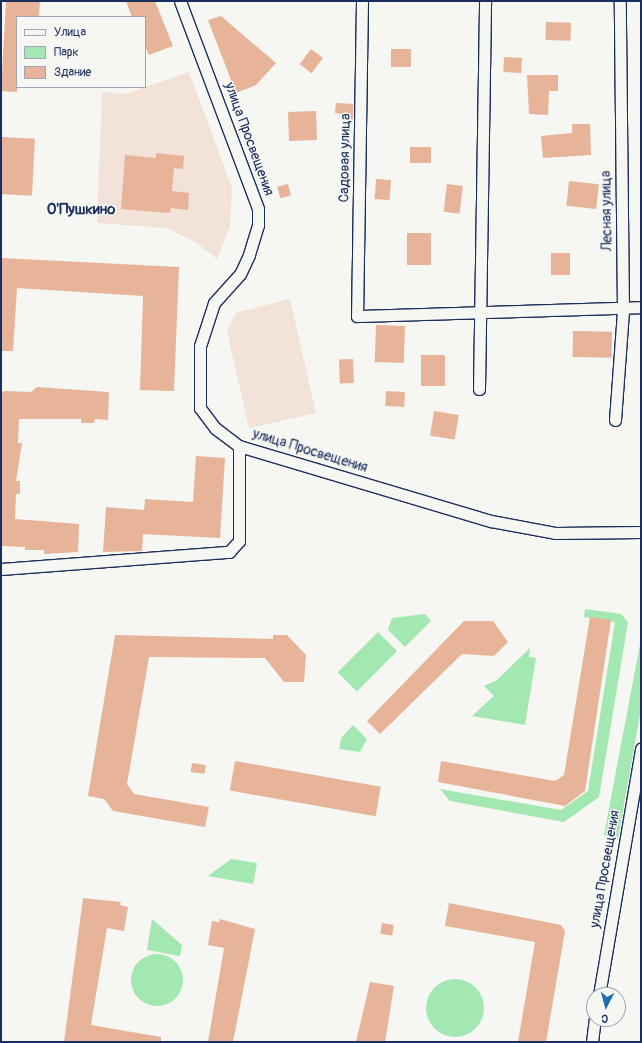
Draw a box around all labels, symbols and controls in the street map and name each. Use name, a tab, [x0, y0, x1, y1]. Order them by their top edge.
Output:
legend	[16, 16, 146, 88]
text: Улица	[54, 25, 86, 40]
text: Парк	[54, 45, 79, 60]
text: Здание	[54, 65, 91, 80]
street label: улица Просвещения	[221, 80, 277, 198]
street label: Садовая улица	[336, 113, 354, 203]
street label: Лесная улица	[598, 171, 616, 251]
district label: О'Пушкино	[47, 201, 115, 219]
street label: улица Просвещения	[250, 426, 370, 476]
street label: улица Просвещения	[586, 809, 624, 929]
north arrow	[586, 987, 626, 1027]
text: С	[601, 1012, 609, 1025]

